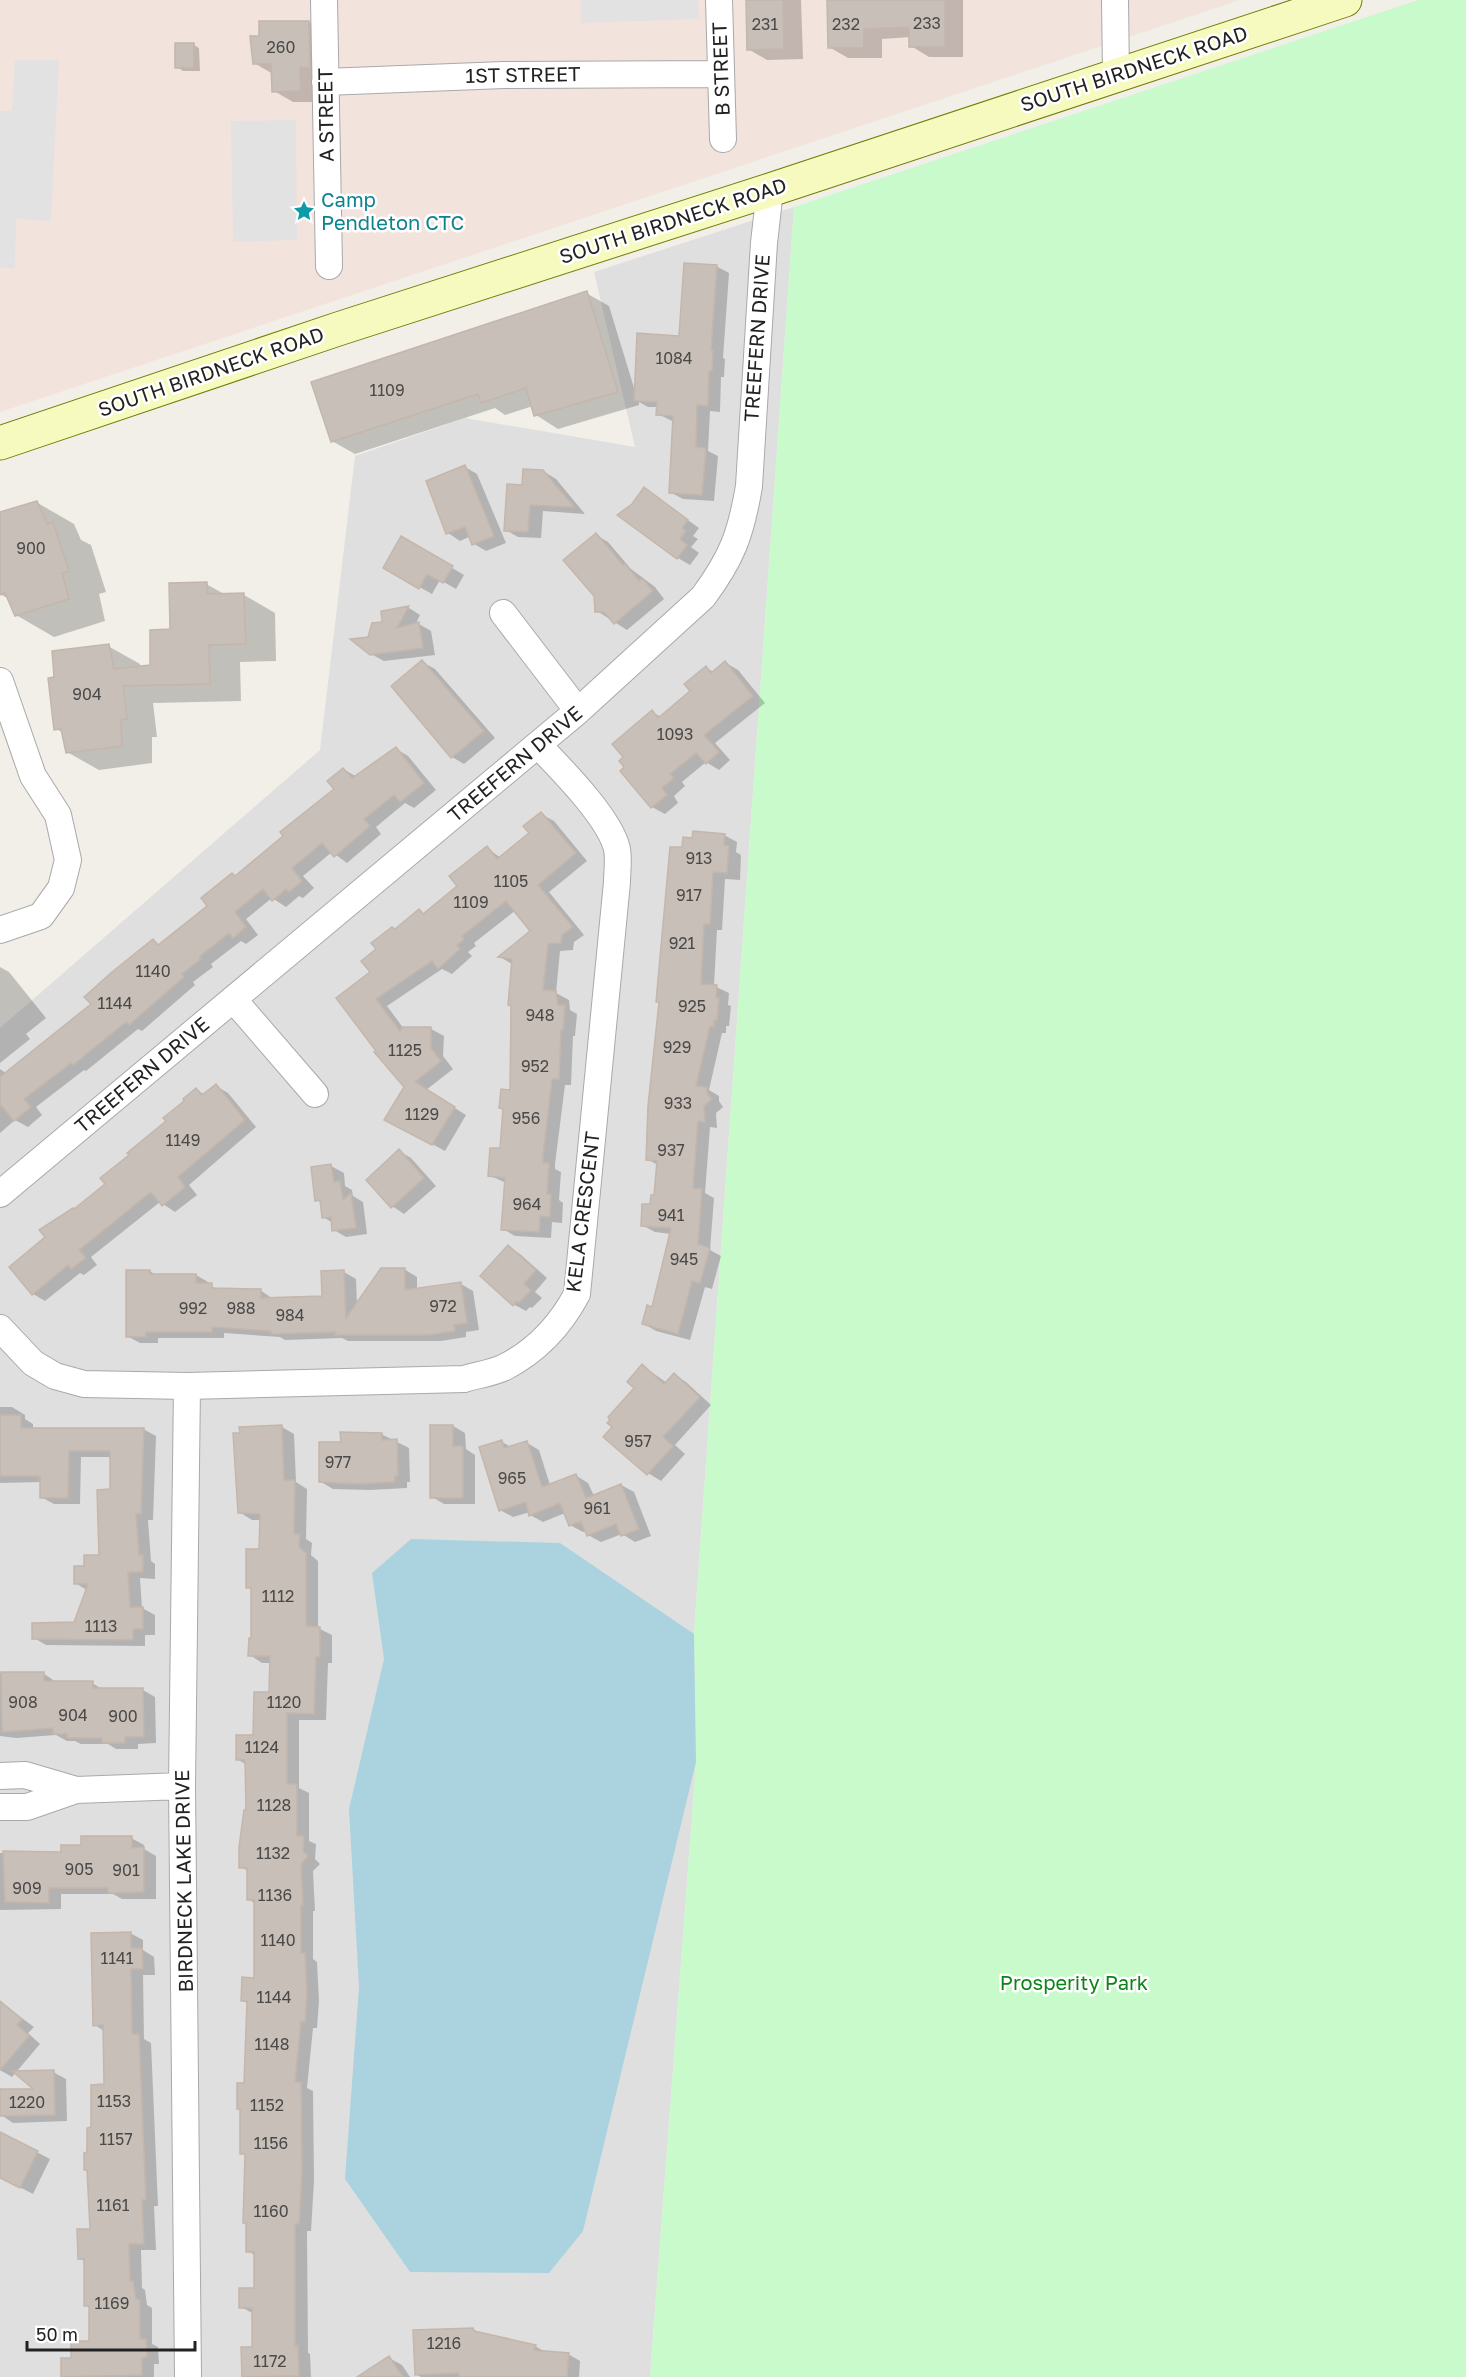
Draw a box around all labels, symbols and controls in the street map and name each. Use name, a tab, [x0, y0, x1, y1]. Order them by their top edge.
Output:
house number: 233	[913, 13, 941, 33]
house number: 231	[752, 14, 778, 34]
house number: 232	[832, 14, 860, 34]
street label: SOUTH BIRDNECK ROAD	[1017, 20, 1250, 116]
street label: B STREET	[706, 22, 734, 116]
house number: 260	[267, 37, 295, 57]
street label: 1ST STREET	[465, 61, 581, 87]
street label: A STREET	[312, 68, 338, 162]
street label: SOUTH BIRDNECK ROAD	[556, 172, 789, 268]
place label: Camp Pendleton CTC	[321, 187, 464, 234]
place icon: Camp Pendleton CTC	[292, 199, 316, 223]
street label: TREEFERN DRIVE	[738, 253, 774, 422]
street label: SOUTH BIRDNECK ROAD	[95, 321, 327, 421]
house number: 1084	[655, 348, 693, 368]
house number: 1109	[369, 380, 405, 400]
house number: 900	[16, 538, 46, 558]
house number: 904	[72, 684, 102, 704]
street label: TREEFERN DRIVE	[442, 700, 586, 826]
house number: 1093	[657, 724, 693, 744]
house number: 913	[686, 848, 712, 868]
house number: 1105	[494, 871, 528, 891]
house number: 917	[676, 885, 702, 905]
house number: 1109	[453, 892, 489, 912]
house number: 921	[669, 933, 696, 953]
house number: 1140	[135, 961, 171, 981]
house number: 1144	[97, 993, 133, 1013]
house number: 925	[678, 996, 706, 1016]
house number: 948	[525, 1005, 555, 1025]
street label: TREEFERN DRIVE	[69, 1011, 213, 1137]
house number: 929	[663, 1037, 691, 1057]
house number: 1125	[388, 1040, 422, 1060]
house number: 952	[521, 1056, 549, 1076]
house number: 933	[664, 1093, 692, 1113]
house number: 1129	[405, 1104, 439, 1124]
house number: 956	[512, 1108, 540, 1128]
house number: 1149	[166, 1130, 200, 1150]
street label: KELA CRESCENT	[560, 1130, 604, 1294]
house number: 937	[657, 1140, 685, 1160]
house number: 964	[512, 1194, 542, 1214]
house number: 941	[657, 1205, 685, 1225]
house number: 945	[670, 1249, 698, 1269]
house number: 972	[429, 1296, 457, 1316]
house number: 992	[179, 1298, 207, 1318]
house number: 988	[226, 1298, 256, 1318]
house number: 984	[275, 1305, 305, 1325]
house number: 957	[624, 1431, 652, 1451]
house number: 977	[325, 1452, 351, 1472]
house number: 965	[498, 1468, 526, 1488]
house number: 961	[583, 1498, 611, 1518]
house number: 1112	[262, 1586, 294, 1606]
house number: 1113	[85, 1616, 117, 1636]
house number: 908	[8, 1692, 38, 1712]
house number: 1120	[267, 1692, 301, 1712]
house number: 904	[58, 1705, 88, 1725]
house number: 900	[108, 1706, 138, 1726]
house number: 1124	[245, 1737, 279, 1757]
street label: BIRDNECK LAKE DRIVE	[169, 1769, 197, 1993]
house number: 1128	[257, 1795, 291, 1815]
house number: 1132	[256, 1843, 290, 1863]
house number: 905	[65, 1859, 93, 1879]
house number: 901	[112, 1860, 140, 1880]
house number: 909	[12, 1878, 42, 1898]
house number: 1136	[258, 1885, 292, 1905]
house number: 1140	[260, 1930, 296, 1950]
house number: 1141	[100, 1948, 134, 1968]
park label: Prosperity Park	[1000, 1970, 1148, 1994]
house number: 1144	[256, 1987, 292, 2007]
house number: 1148	[254, 2034, 290, 2054]
house number: 1153	[97, 2091, 131, 2111]
house number: 1220	[9, 2092, 45, 2112]
house number: 1152	[250, 2095, 284, 2115]
house number: 1157	[99, 2129, 133, 2149]
house number: 1156	[254, 2133, 288, 2153]
house number: 1161	[97, 2195, 130, 2215]
house number: 1160	[253, 2201, 289, 2221]
house number: 1169	[95, 2293, 129, 2313]
scale bar	[27, 2314, 195, 2352]
text: 50 m	[36, 2323, 78, 2345]
house number: 1216	[427, 2333, 461, 2353]
house number: 1172	[253, 2351, 287, 2371]

